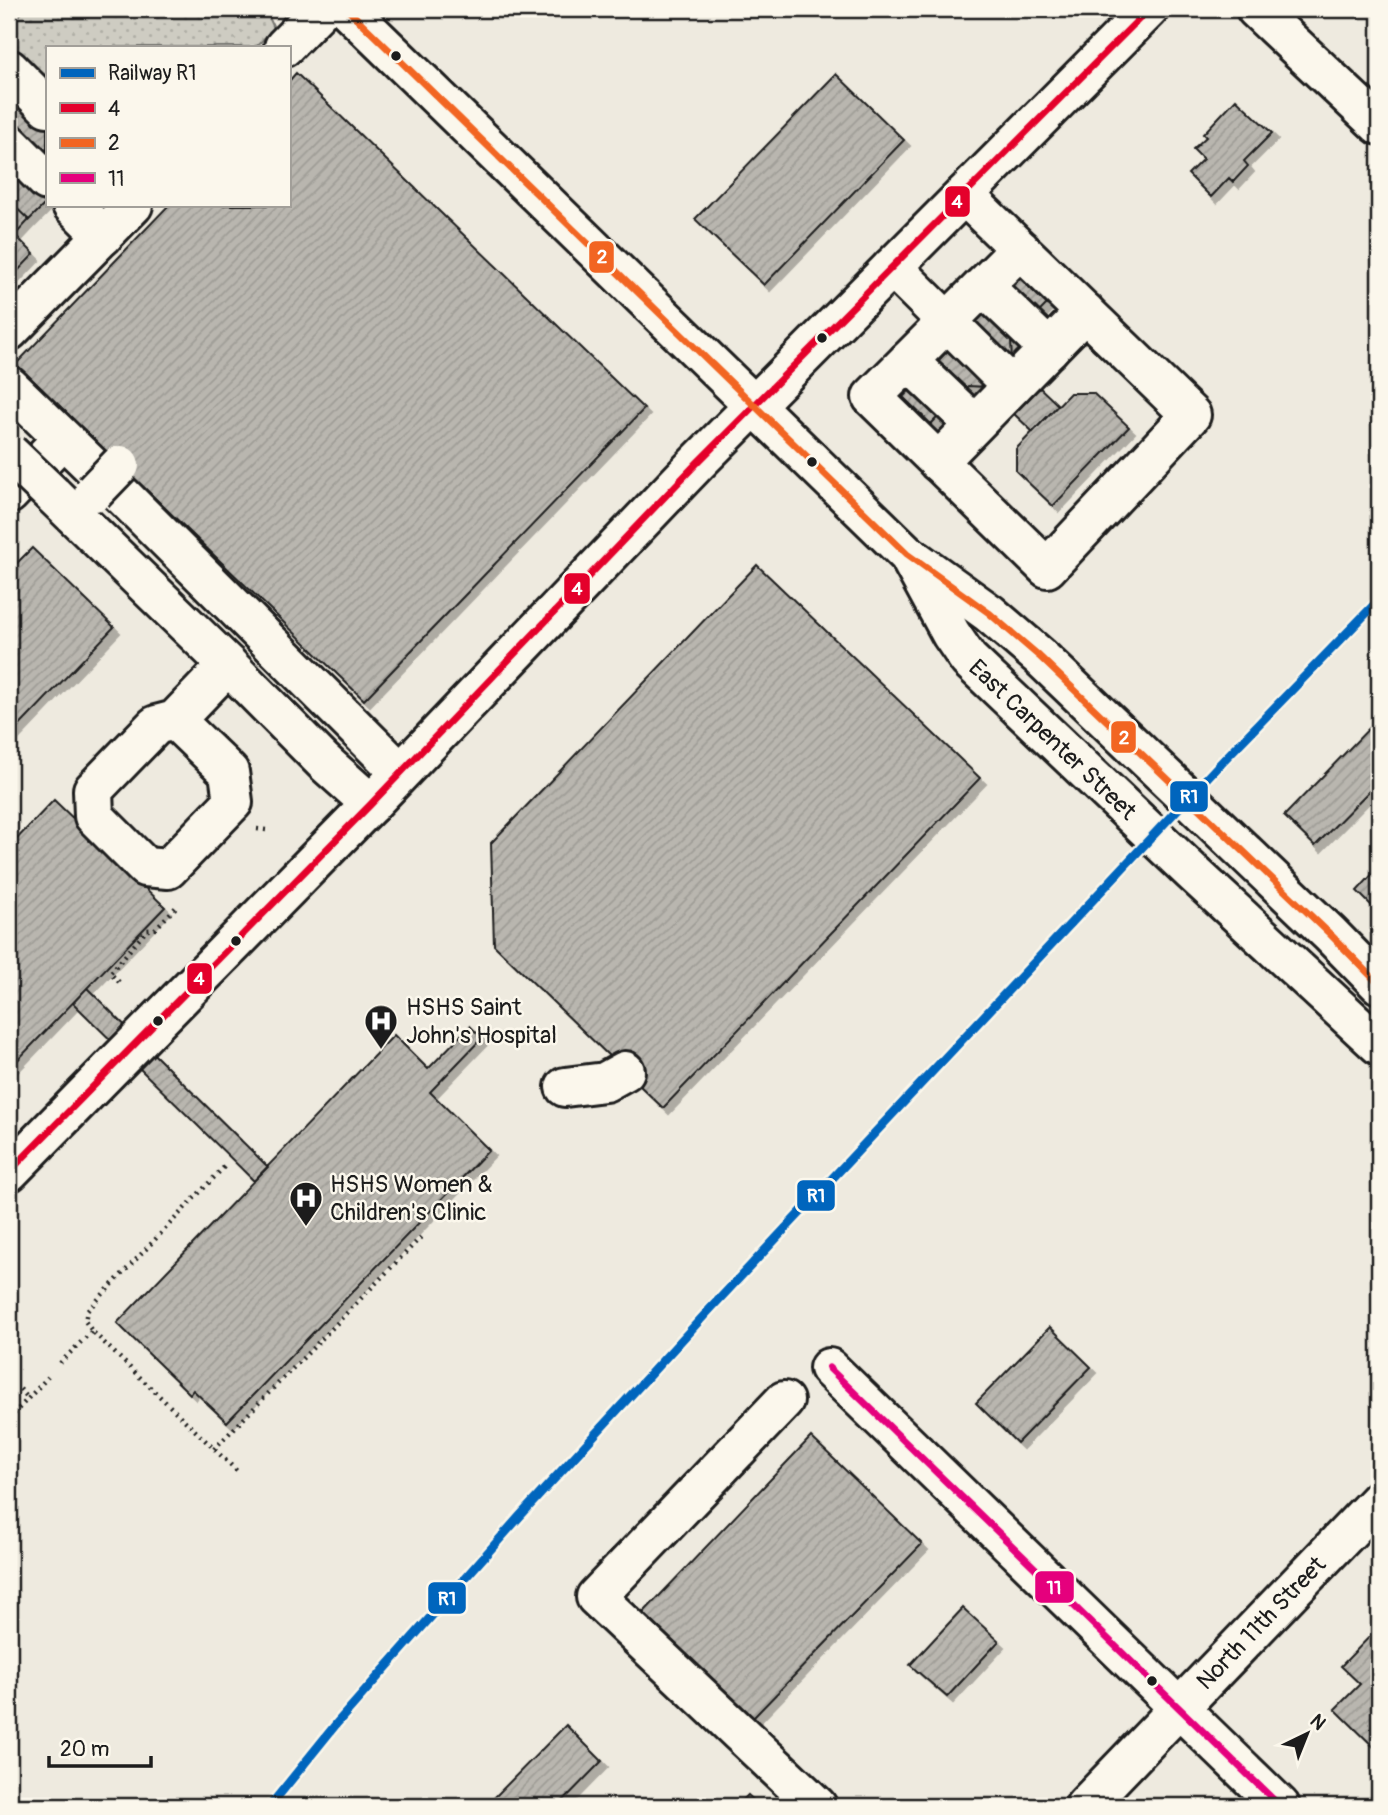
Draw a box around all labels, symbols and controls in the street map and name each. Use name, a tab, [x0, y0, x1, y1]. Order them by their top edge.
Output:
legend	[46, 46, 290, 206]
unlabelled marker	[389, 49, 403, 63]
text: Railway R1	[108, 60, 197, 87]
text: 4	[108, 96, 120, 123]
text: 2	[108, 130, 120, 157]
text: 11	[108, 166, 124, 193]
line badge: 4	[944, 185, 971, 218]
text: 4	[951, 190, 963, 214]
line badge: 2	[588, 240, 615, 274]
text: 2	[597, 245, 608, 269]
unlabelled marker	[815, 331, 829, 345]
unlabelled marker	[805, 455, 819, 469]
line badge: 4	[563, 572, 591, 605]
text: 4	[571, 577, 583, 601]
street label: East Carpenter Street	[963, 653, 1143, 826]
line badge: 2	[1110, 720, 1137, 754]
text: 2	[1119, 726, 1130, 750]
line badge: R1	[1169, 780, 1209, 813]
text: R1	[1180, 785, 1198, 809]
unlabelled marker	[229, 934, 243, 948]
line badge: 4	[186, 962, 213, 995]
text: 4	[193, 967, 205, 991]
place label: HSHS Saint John's Hospital	[406, 993, 557, 1050]
hospital icon: HSHS Saint John's Hospital	[362, 1002, 400, 1051]
unlabelled marker	[151, 1014, 165, 1028]
place label: HSHS Women & Children's Clinic	[330, 1170, 493, 1227]
hospital icon: HSHS Women & Children's Clinic	[287, 1179, 325, 1228]
line badge: R1	[796, 1179, 836, 1212]
text: R1	[807, 1184, 825, 1208]
street label: North 11th Street	[1190, 1550, 1332, 1696]
line badge: 11	[1034, 1570, 1075, 1604]
text: 11	[1047, 1576, 1061, 1600]
line badge: R1	[427, 1581, 467, 1615]
text: R1	[438, 1587, 456, 1611]
unlabelled marker	[1145, 1674, 1159, 1688]
north arrow	[1272, 1700, 1342, 1770]
text: N	[1305, 1709, 1331, 1736]
scale bar	[49, 1724, 150, 1768]
text: 20 m	[60, 1736, 109, 1763]

